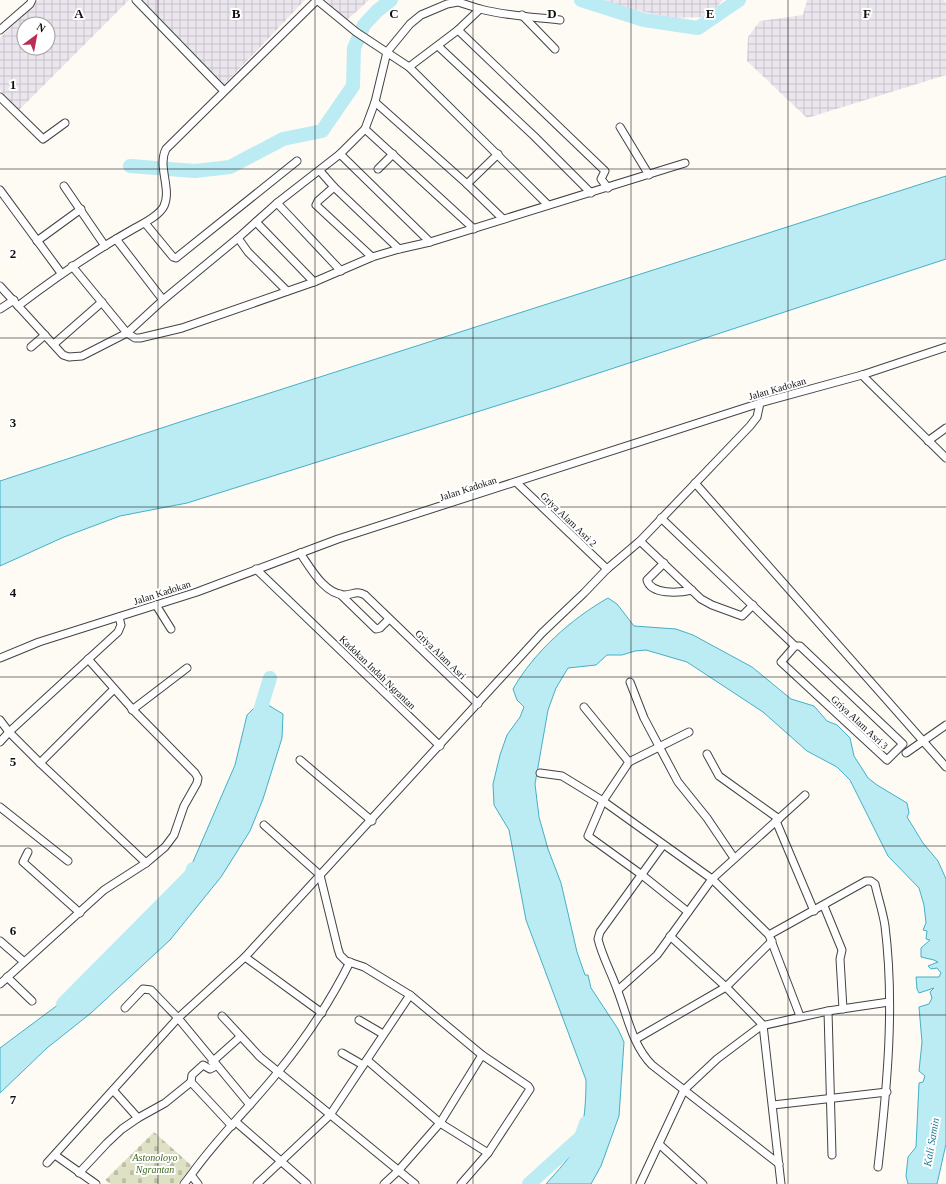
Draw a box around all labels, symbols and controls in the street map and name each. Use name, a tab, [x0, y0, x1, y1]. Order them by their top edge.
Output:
text: A	[74, 6, 84, 21]
text: B	[232, 6, 241, 21]
text: C	[389, 6, 399, 21]
text: D	[547, 6, 557, 21]
text: E	[706, 6, 714, 21]
text: F	[863, 6, 871, 21]
north arrow	[16, 16, 56, 56]
text: N	[35, 20, 48, 35]
text: 1	[10, 77, 16, 92]
text: 2	[10, 246, 16, 261]
street label: Jalan Kadokan	[747, 375, 807, 402]
text: 3	[10, 415, 17, 430]
street label: Jalan Kadokan	[438, 474, 498, 503]
street label: Griya Alam Asri 2	[538, 490, 599, 549]
street label: Jalan Kadokan	[132, 578, 192, 607]
text: 4	[10, 585, 17, 600]
street label: Griya Alam Asri	[413, 627, 468, 681]
street label: Kadokan Indah Ngrantan	[337, 633, 418, 711]
street label: Griya Alam Asri 3	[829, 693, 890, 751]
text: 5	[10, 754, 17, 769]
text: 6	[10, 923, 17, 938]
text: 7	[10, 1092, 17, 1107]
water label: Kali Samin	[921, 1116, 941, 1168]
park label: Astonoloyo Ngrantan	[132, 1152, 178, 1175]

